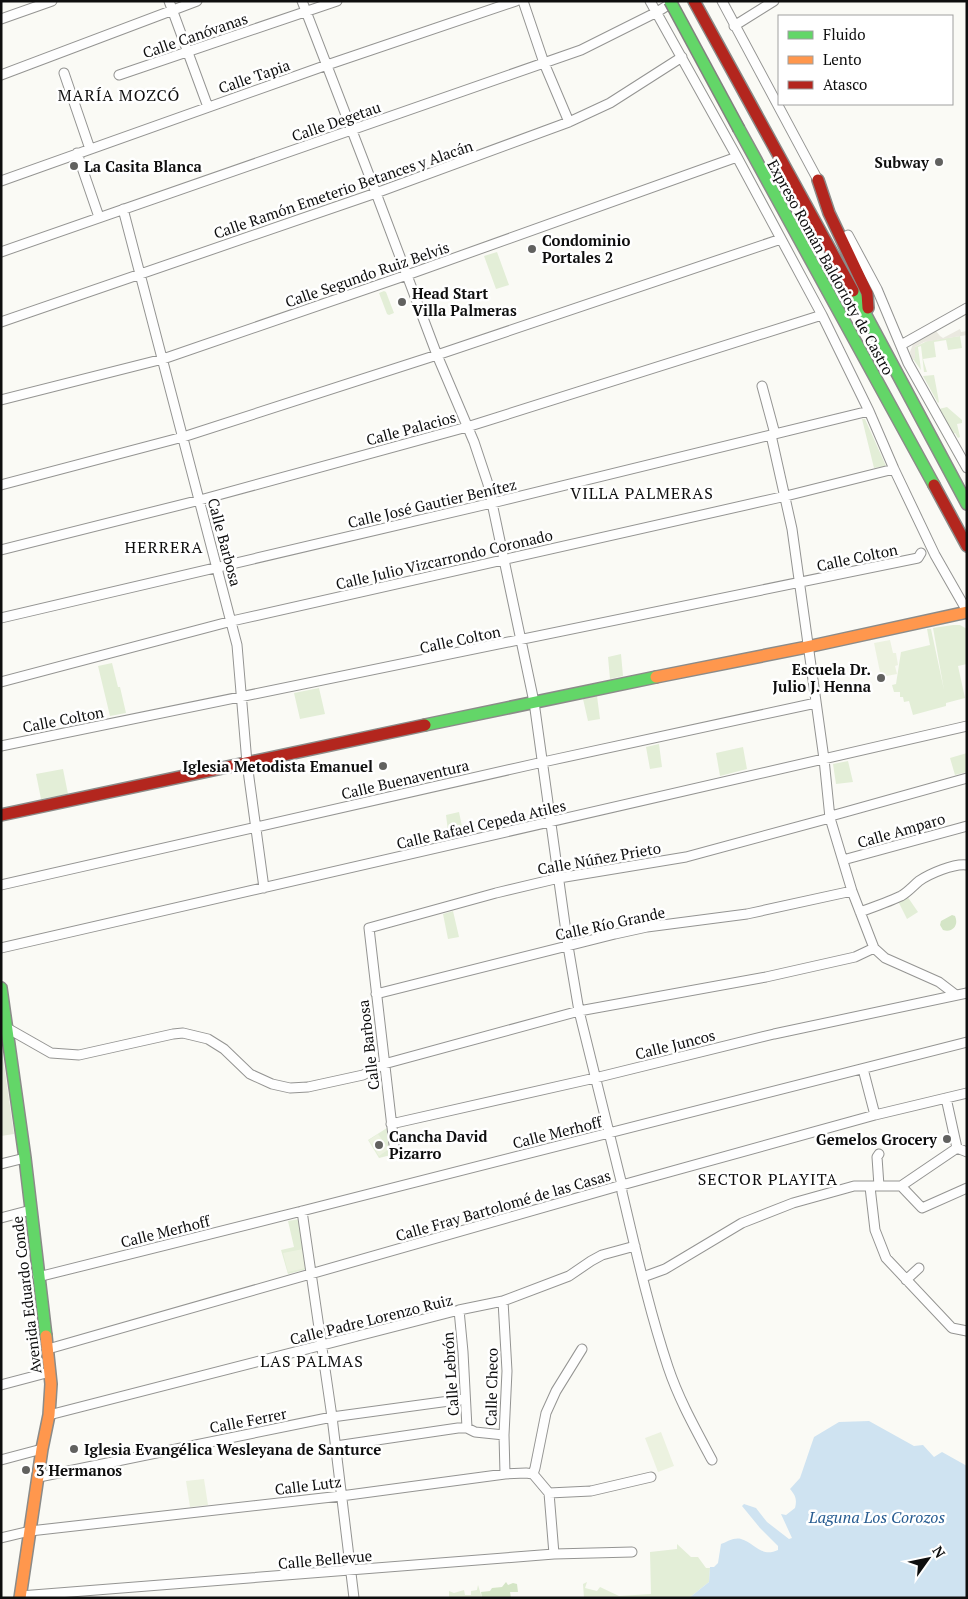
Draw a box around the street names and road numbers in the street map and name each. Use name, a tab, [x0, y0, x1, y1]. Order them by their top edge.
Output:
street label: Calle Canóvanas	[140, 8, 250, 62]
street label: Calle Tapia	[216, 54, 293, 98]
street label: Calle Degetau	[289, 96, 383, 146]
street label: Calle Ramón Emeterio Betances y Alacán	[211, 135, 475, 243]
street label: Expreso Román Baldorioty de Castro	[763, 156, 899, 378]
street label: Calle Segundo Ruiz Belvis	[282, 237, 452, 311]
street label: Calle Palacios	[364, 406, 458, 450]
street label: Calle José Gautier Benítez	[346, 474, 518, 532]
street label: Calle Barbosa	[204, 496, 246, 589]
street label: Calle Julio Vizcarrondo Coronado	[334, 524, 554, 594]
street label: Calle Colton	[815, 539, 899, 575]
street label: Calle Colton	[418, 621, 502, 657]
street label: Calle Colton	[21, 701, 105, 737]
street label: Calle Buenaventura	[339, 754, 471, 803]
street label: Calle Rafael Cepeda Atiles	[394, 795, 568, 853]
street label: Calle Amparo	[855, 808, 947, 852]
street label: Calle Núñez Prieto	[536, 837, 662, 879]
street label: Calle Río Grande	[553, 902, 667, 944]
street label: Calle Barbosa	[353, 998, 383, 1091]
street label: Calle Juncos	[633, 1024, 717, 1064]
street label: Calle Merhoff	[510, 1111, 604, 1153]
street label: Calle Fray Bartolomé de las Casas	[393, 1165, 613, 1245]
street label: Calle Merhoff	[118, 1210, 212, 1252]
street label: Avenida Eduardo Conde	[6, 1215, 46, 1375]
street label: Calle Padre Lorenzo Ruiz	[288, 1289, 454, 1349]
street label: Calle Lebrón	[437, 1331, 463, 1417]
street label: Calle Checo	[480, 1348, 502, 1426]
street label: Calle Ferrer	[208, 1403, 288, 1437]
street label: Calle Lutz	[273, 1471, 343, 1499]
street label: Calle Bellevue	[277, 1545, 373, 1573]

